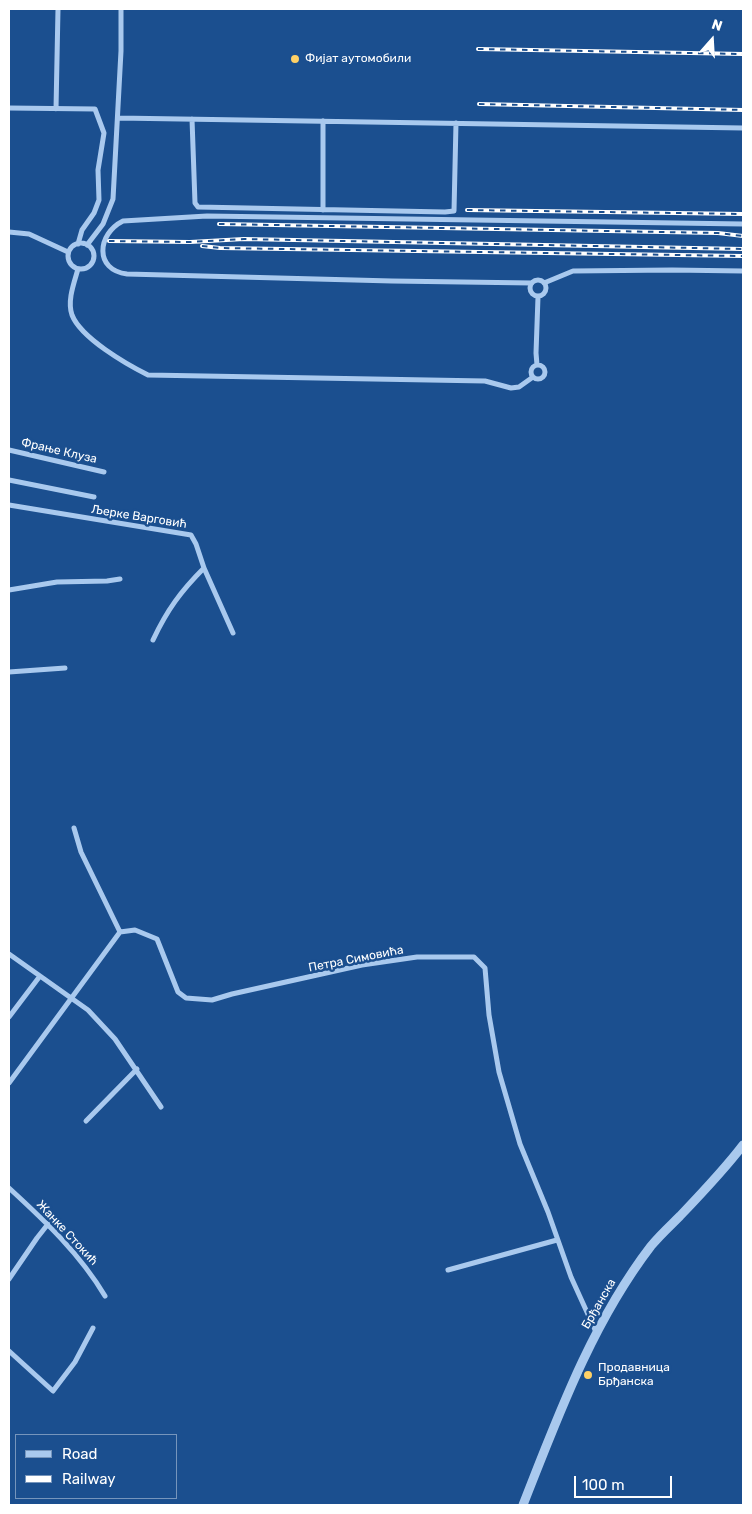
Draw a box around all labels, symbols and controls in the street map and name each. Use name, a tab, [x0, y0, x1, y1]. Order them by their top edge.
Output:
north arrow	[687, 15, 737, 65]
text: N	[710, 16, 725, 35]
place label: Фијат аутомобили	[305, 52, 411, 66]
marker: Фијат аутомобили	[289, 53, 301, 65]
street label: Фрање Клуза	[20, 435, 98, 467]
street label: Љерке Варговић	[90, 502, 188, 532]
street label: Петра Симовића	[307, 943, 405, 975]
street label: Жанке Стокић	[33, 1197, 101, 1269]
street label: Брђанска	[579, 1276, 619, 1332]
place label: Продавница Брђанска	[598, 1361, 670, 1389]
marker: Продавница Брђанска	[582, 1369, 594, 1381]
legend	[15, 1434, 178, 1499]
text: Road	[62, 1445, 98, 1463]
scale bar	[577, 1466, 674, 1498]
text: Railway	[62, 1470, 116, 1488]
text: 100 m	[582, 1476, 624, 1494]

